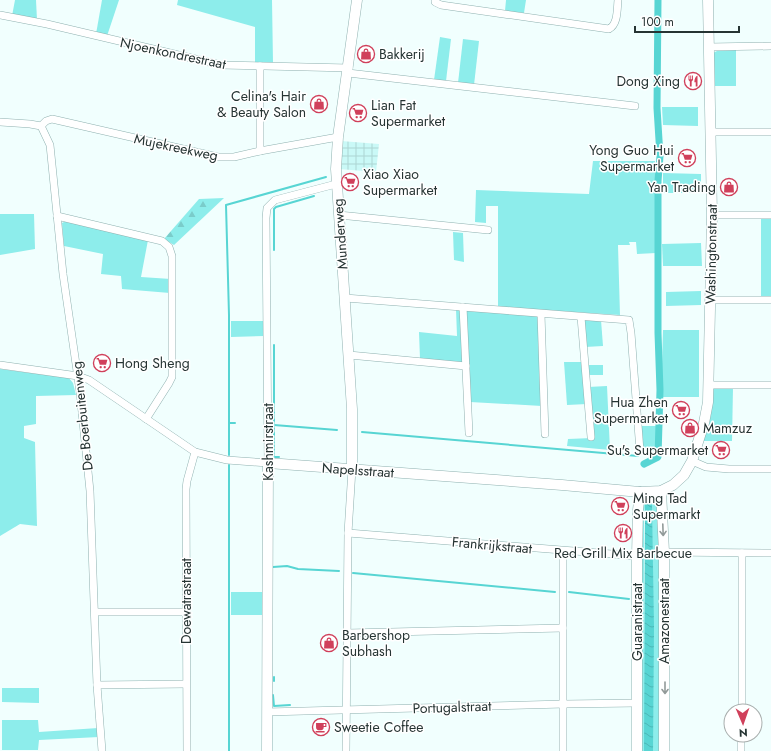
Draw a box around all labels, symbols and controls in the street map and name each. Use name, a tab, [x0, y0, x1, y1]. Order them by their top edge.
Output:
scale bar	[635, 8, 739, 34]
text: 100 m	[641, 13, 674, 31]
street label: Njoenkondrestraat	[118, 32, 228, 74]
shop icon: Bakkerij	[356, 44, 376, 64]
place label: Bakkerij	[379, 44, 425, 64]
place label: Dong Xing	[617, 71, 680, 91]
restaurant icon: Dong Xing	[683, 71, 703, 91]
place label: Celina's Hair & Beauty Salon	[217, 86, 306, 122]
shop icon: Celina's Hair & Beauty Salon	[309, 94, 329, 114]
place label: Lian Fat Supermarket	[371, 95, 446, 131]
supermarket icon: Lian Fat Supermarket	[348, 103, 368, 123]
street label: Mujekreekweg	[132, 128, 220, 166]
place label: Yong Guo Hui Supermarket	[589, 140, 675, 176]
supermarket icon: Yong Guo Hui Supermarket	[677, 148, 697, 168]
place label: Xiao Xiao Supermarket	[363, 164, 438, 200]
supermarket icon: Xiao Xiao Supermarket	[340, 172, 360, 192]
place label: Yan Trading	[647, 177, 716, 197]
shop icon: Yan Trading	[719, 177, 739, 197]
street label: Munderweg	[328, 198, 352, 270]
street label: Washingtonstraat	[700, 203, 722, 304]
supermarket icon: Hong Sheng	[92, 353, 112, 373]
place label: Hong Sheng	[115, 353, 190, 373]
street label: De Boerbuitenweg	[66, 360, 98, 472]
place label: Hua Zhen Supermarket	[594, 392, 669, 428]
supermarket icon: Hua Zhen Supermarket	[671, 400, 691, 420]
street label: Kashmirstraat	[258, 403, 278, 481]
shop icon: Mamzuz	[680, 418, 700, 438]
place label: Mamzuz	[703, 418, 753, 438]
place label: Su's Supermarket	[607, 440, 709, 460]
supermarket icon: Su's Supermarket	[711, 440, 731, 460]
street label: Napelsstraat	[321, 458, 395, 483]
place label: Ming Tad Supermarkt	[633, 488, 701, 524]
supermarket icon: Ming Tad Supermarkt	[610, 496, 630, 516]
restaurant icon: Red Grill Mix Barbecue	[613, 523, 633, 543]
one-way arrow	[659, 523, 667, 536]
street label: Frankrijkstraat	[451, 532, 534, 559]
place label: Red Grill Mix Barbecue	[554, 543, 692, 563]
street label: Doewatrastraat	[176, 557, 196, 644]
street label: Amazonestraat	[654, 577, 674, 664]
street label: Guaranistraat	[627, 582, 647, 661]
place label: Barbershop Subhash	[342, 625, 410, 661]
shop icon: Barbershop Subhash	[319, 633, 339, 653]
one-way arrow	[661, 681, 669, 694]
street label: Portugalstraat	[412, 696, 492, 718]
north arrow	[723, 703, 763, 743]
cafe icon: Sweetie Coffee	[311, 717, 331, 737]
place label: Sweetie Coffee	[334, 717, 423, 737]
text: N	[739, 725, 748, 741]

